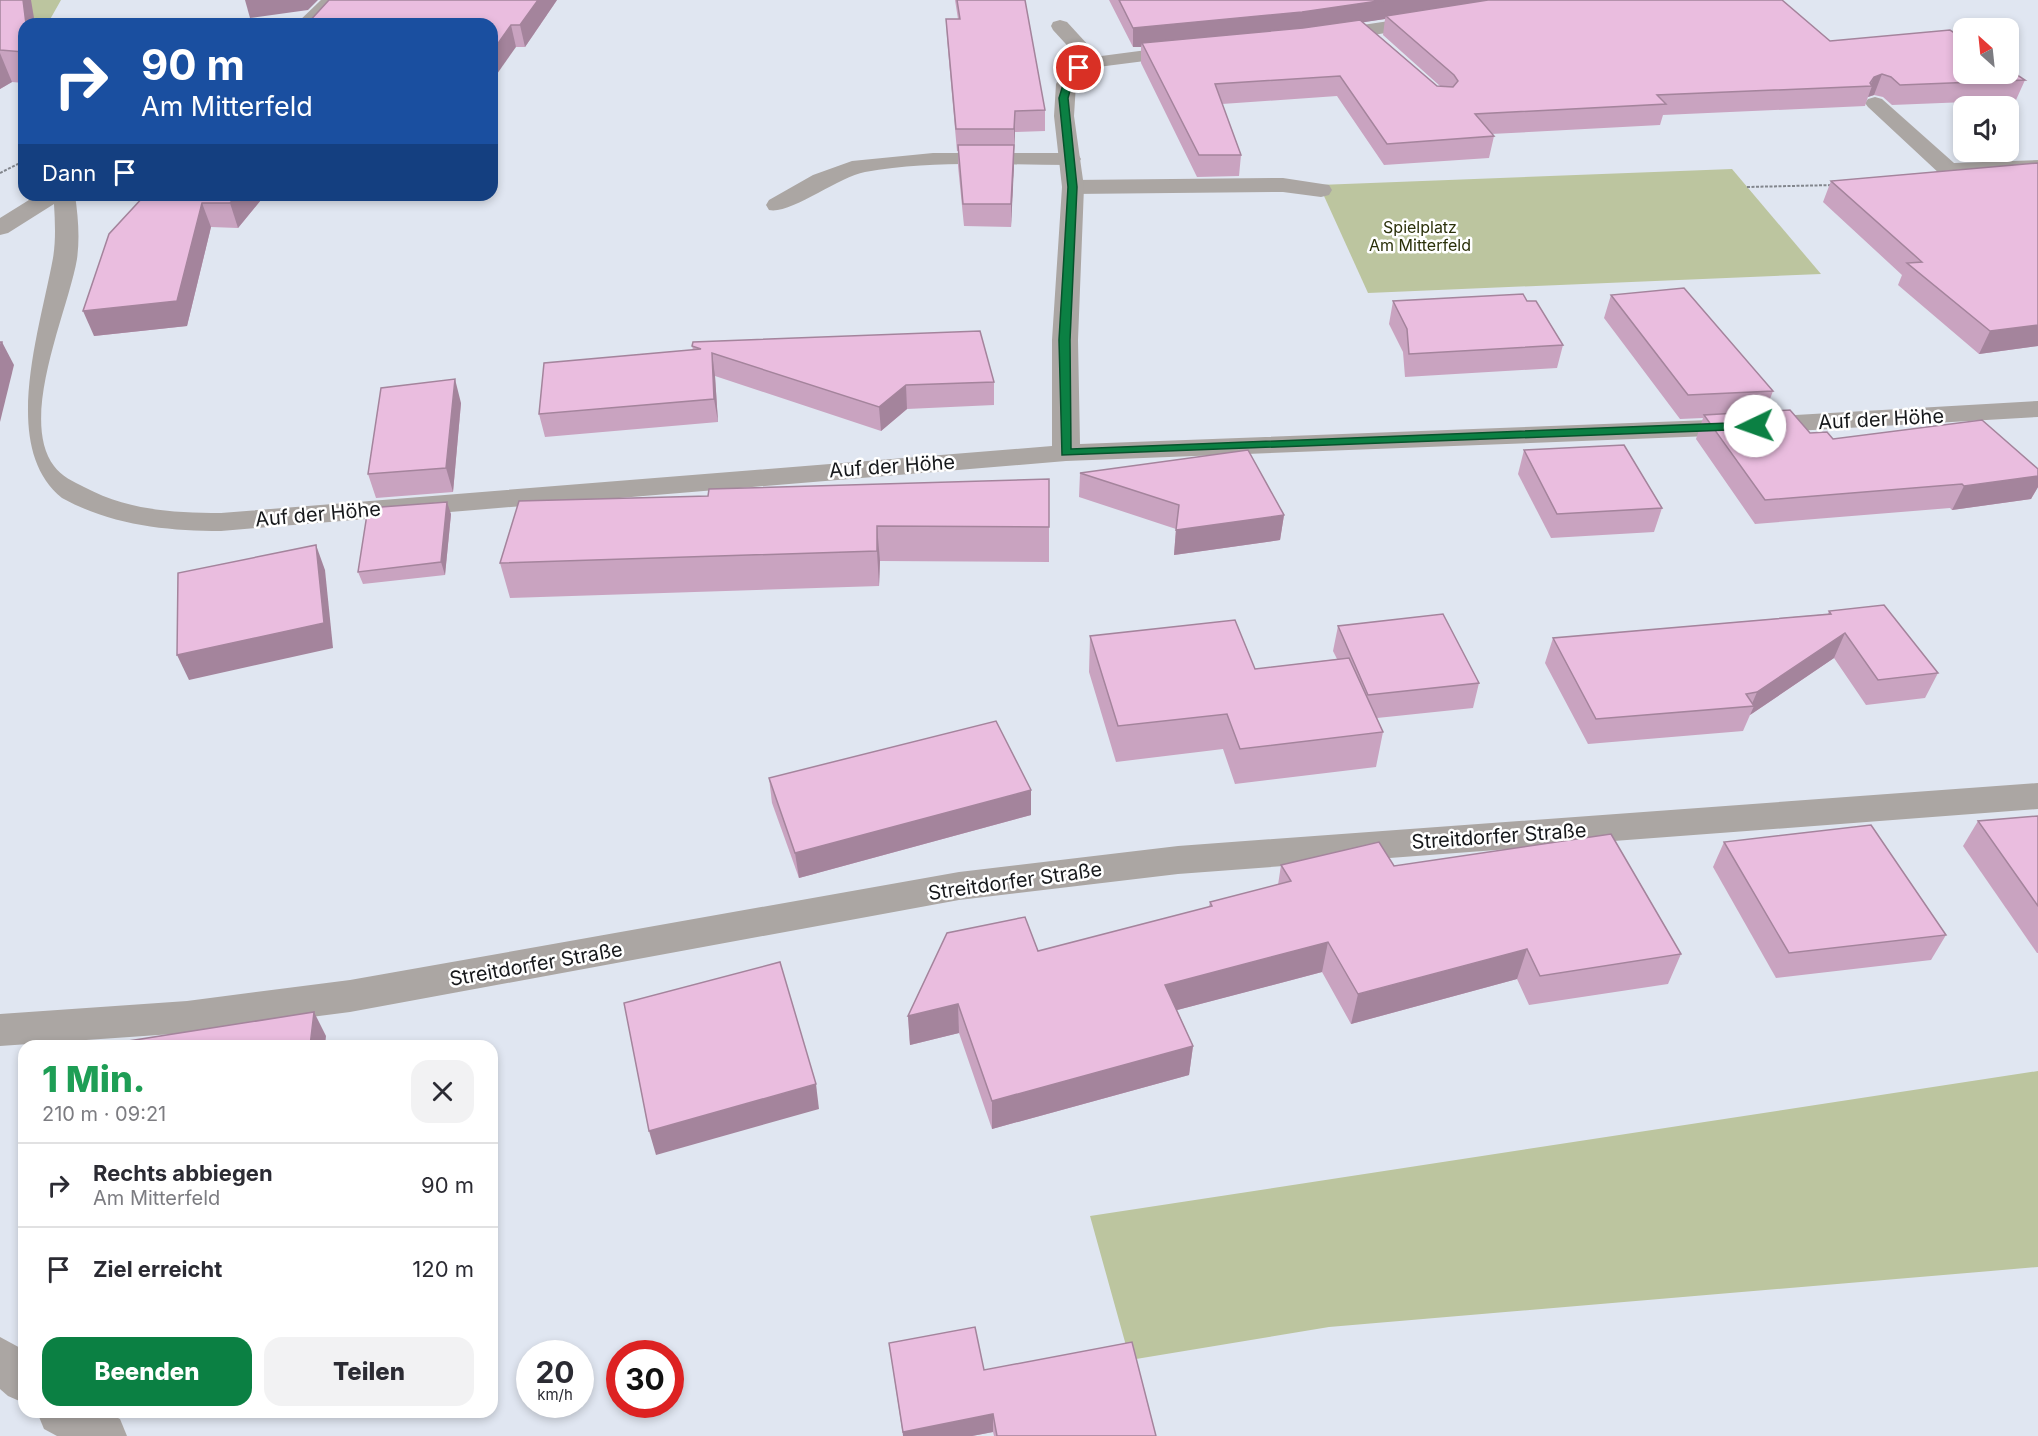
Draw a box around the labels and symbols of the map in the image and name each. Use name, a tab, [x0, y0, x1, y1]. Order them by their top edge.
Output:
north arrow	[1953, 18, 2019, 84]
pin	[1053, 42, 1104, 93]
park label: Spielplatz Am Mitterfeld	[1369, 217, 1471, 255]
position arrow	[1723, 394, 1787, 458]
street label: Auf der Höhe	[1817, 404, 1945, 434]
street label: Auf der Höhe	[828, 450, 956, 482]
street label: Auf der Höhe	[254, 497, 382, 531]
street label: Streitdorfer Straße	[1411, 818, 1587, 854]
street label: Streitdorfer Straße	[927, 857, 1103, 905]
street label: Streitdorfer Straße	[448, 937, 624, 991]
speed limit sign: 30	[606, 1340, 684, 1418]

